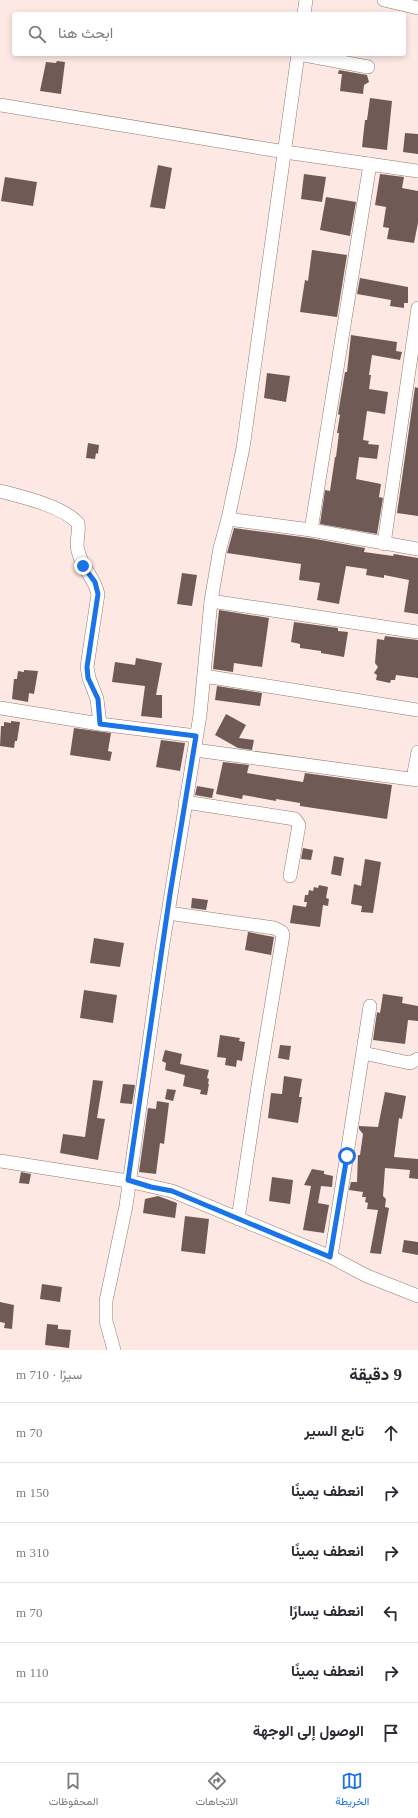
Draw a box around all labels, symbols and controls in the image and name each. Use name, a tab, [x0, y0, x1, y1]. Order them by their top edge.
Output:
search box	[12, 12, 406, 56]
icon: search	[26, 23, 48, 45]
text: ابحث هنا	[58, 25, 113, 41]
route end	[74, 557, 92, 575]
route start	[338, 1147, 356, 1165]
text: 9 دقيقة	[349, 1365, 402, 1384]
text: سيرًا · 710 m	[16, 1367, 82, 1382]
icon: ahead	[380, 1422, 402, 1444]
text: تابع السير	[304, 1423, 364, 1439]
text: 70 m	[16, 1425, 42, 1440]
icon: right	[380, 1482, 402, 1504]
text: انعطف يمينًا	[291, 1483, 364, 1499]
text: 150 m	[16, 1485, 49, 1500]
icon: right	[380, 1542, 402, 1564]
text: انعطف يمينًا	[291, 1543, 364, 1559]
text: 310 m	[16, 1545, 49, 1560]
icon: left	[380, 1602, 402, 1624]
text: انعطف يسارًا	[289, 1603, 364, 1619]
text: 70 m	[16, 1605, 42, 1620]
icon: right	[380, 1662, 402, 1684]
text: انعطف يمينًا	[291, 1663, 364, 1679]
text: 110 m	[16, 1665, 48, 1680]
icon: arrive	[380, 1722, 402, 1744]
text: الوصول إلى الوجهة	[253, 1723, 364, 1739]
tab: المحفوظات	[49, 1770, 98, 1811]
tab: الاتجاهات	[195, 1770, 238, 1811]
tab: الخريطة	[335, 1770, 369, 1811]

